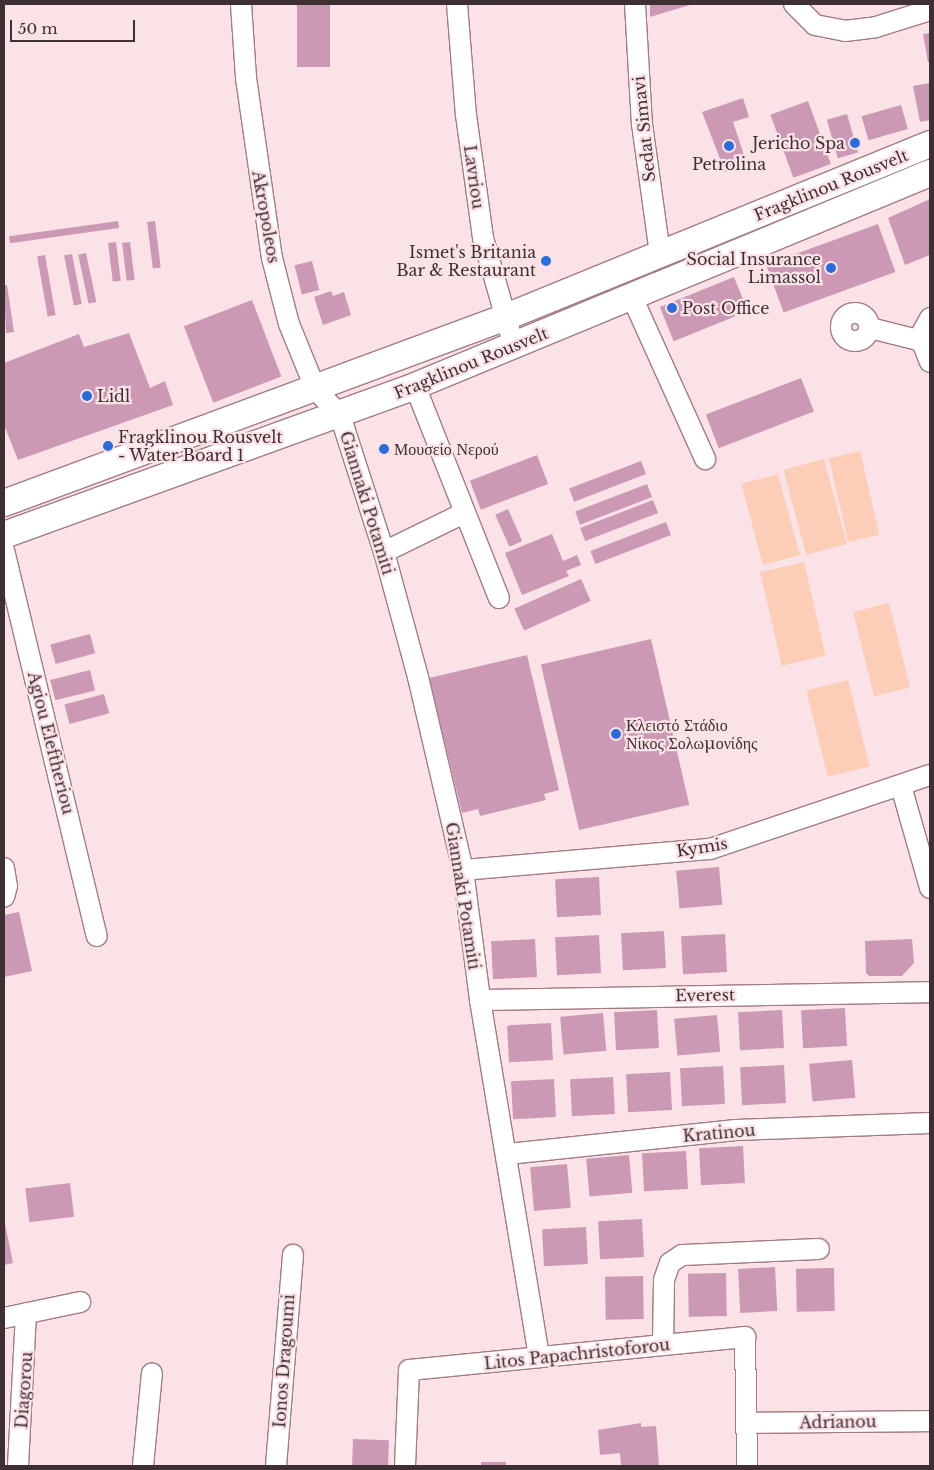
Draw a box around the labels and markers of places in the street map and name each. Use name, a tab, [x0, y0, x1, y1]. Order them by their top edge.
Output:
place label: Jericho Spa	[752, 133, 845, 153]
marker: Jericho Spa	[849, 137, 861, 149]
marker: Petrolina	[723, 140, 735, 152]
place label: Petrolina	[692, 154, 766, 174]
place label: Ismet's Britania Bar & Restaurant	[396, 242, 536, 280]
place label: Social Insurance Limassol	[687, 249, 821, 287]
marker: Ismet's Britania Bar & Restaurant	[540, 255, 552, 267]
marker: Social Insurance Limassol	[825, 262, 837, 274]
place label: Post Office	[682, 298, 769, 318]
marker: Post Office	[666, 302, 678, 314]
place label: Lidl	[97, 386, 130, 406]
marker: Lidl	[81, 390, 93, 402]
place label: Fragklinou Rousvelt - Water Board 1	[118, 427, 283, 465]
place label: Μουσείο Νερού	[394, 439, 499, 459]
marker: Fragklinou Rousvelt - Water Board 1	[102, 440, 114, 452]
marker: Μουσείο Νερού	[378, 443, 390, 455]
place label: Κλειστό Στάδιο Νίκος Σολωμονίδης	[626, 715, 757, 753]
marker: Κλειστό Στάδιο Νίκος Σολωμονίδης	[610, 728, 622, 740]

